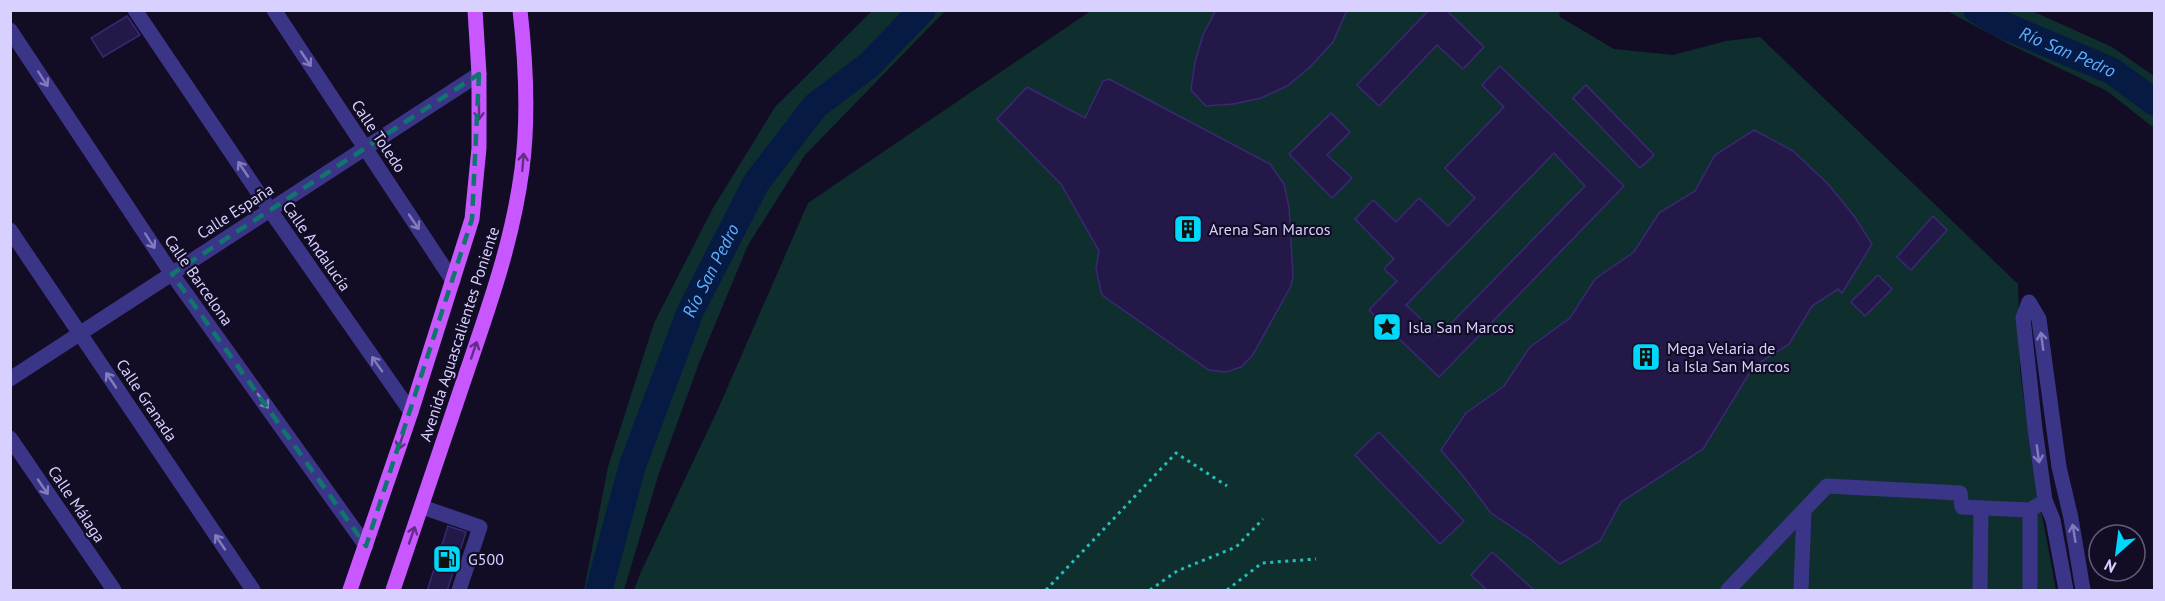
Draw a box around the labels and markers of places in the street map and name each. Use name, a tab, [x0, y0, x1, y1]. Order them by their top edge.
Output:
building icon: Arena San Marcos	[1172, 213, 1204, 245]
place label: Arena San Marcos	[1209, 219, 1331, 239]
place icon: Isla San Marcos	[1371, 311, 1403, 343]
place label: Isla San Marcos	[1408, 317, 1514, 337]
place label: Mega Velaria de la Isla San Marcos	[1667, 338, 1790, 376]
building icon: Mega Velaria de la Isla San Marcos	[1630, 341, 1662, 373]
fuel station icon: G500	[431, 543, 463, 575]
place label: G500	[468, 549, 504, 569]

